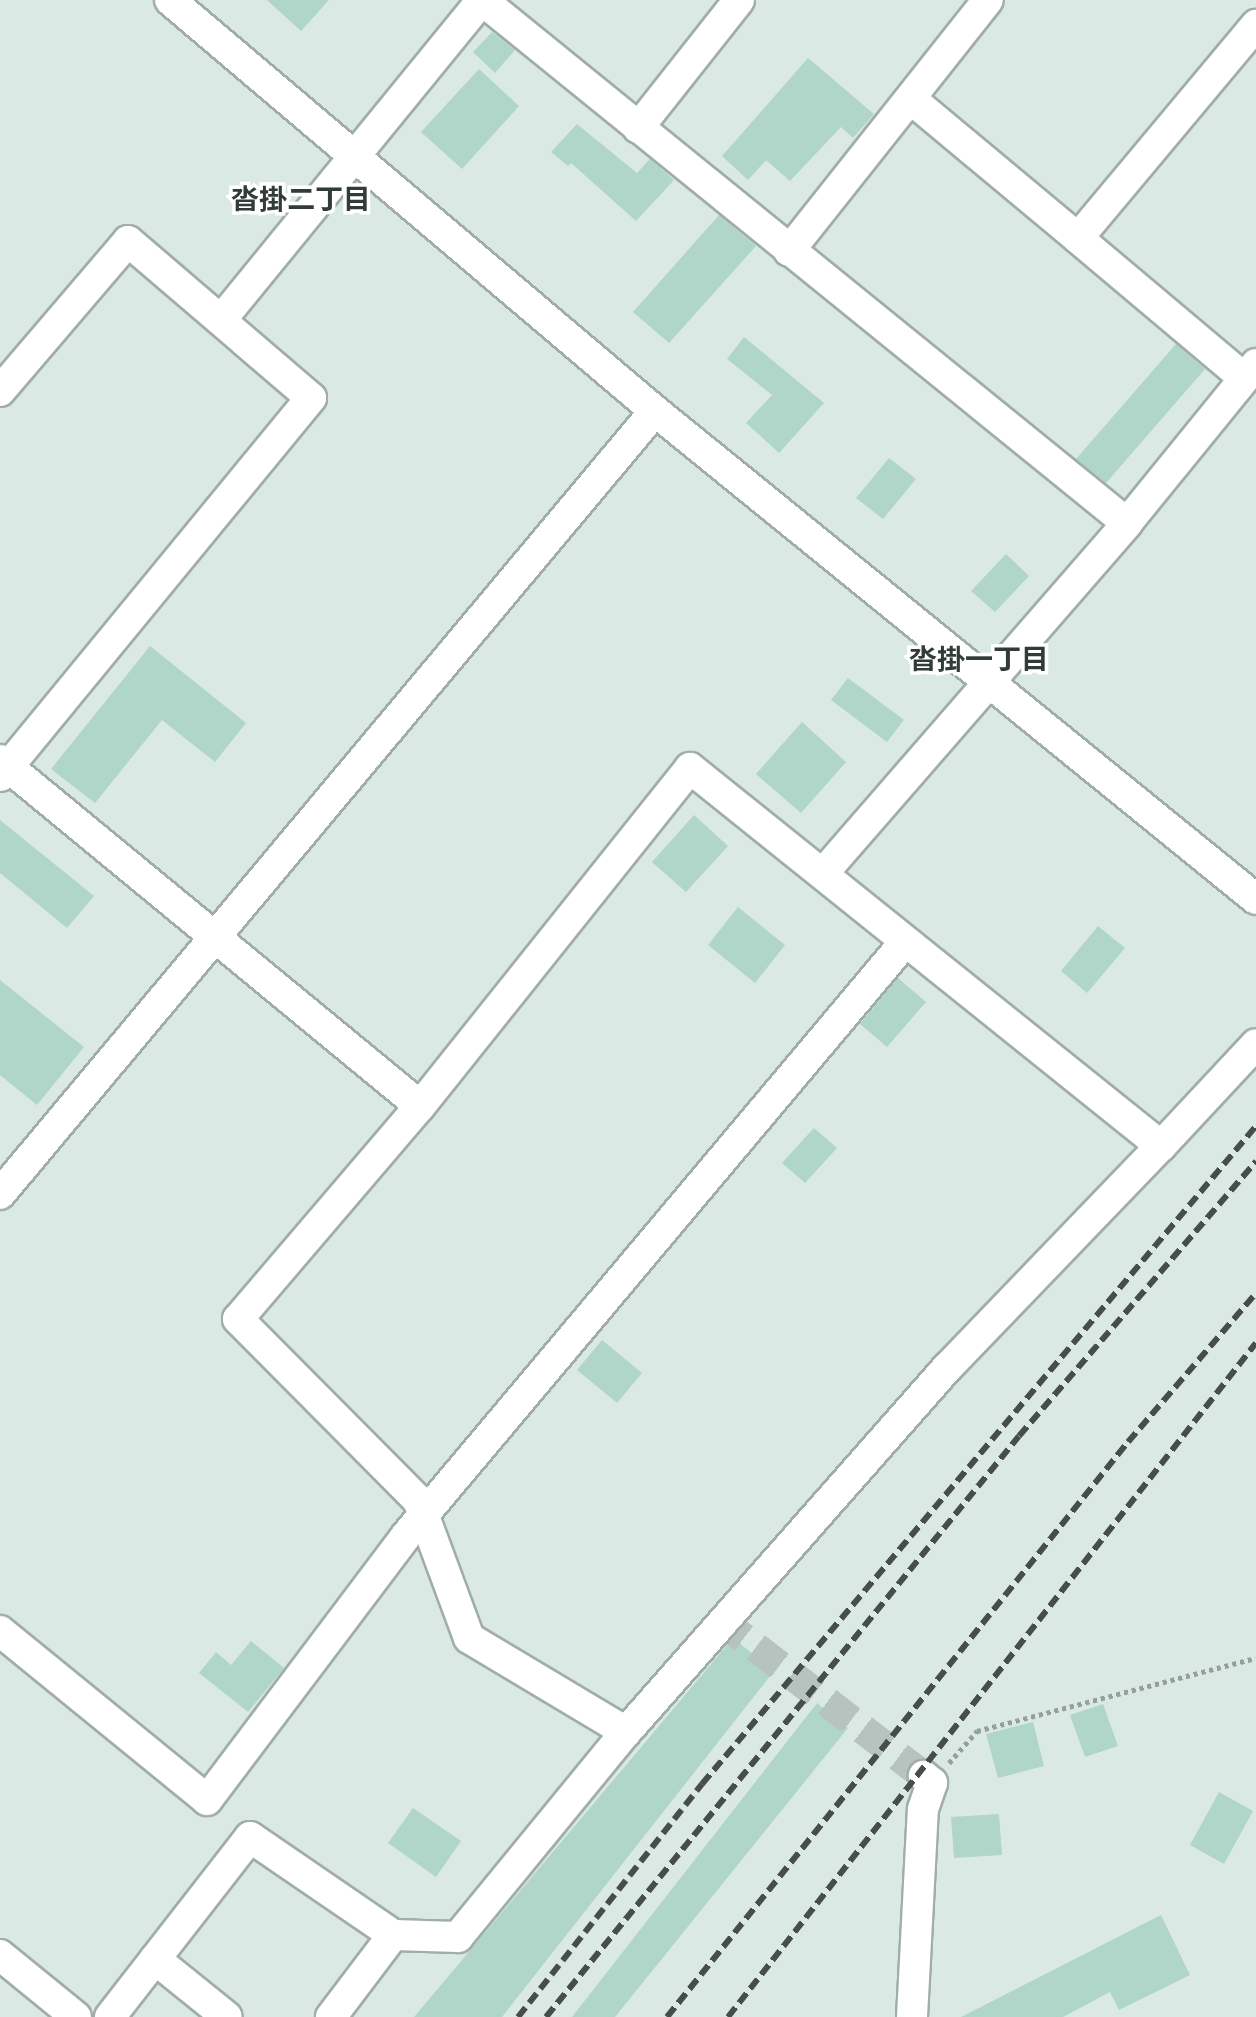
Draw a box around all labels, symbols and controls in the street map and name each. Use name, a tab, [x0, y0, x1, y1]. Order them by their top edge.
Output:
district label: 沓掛二丁目	[231, 182, 371, 216]
district label: 沓掛一丁目	[909, 642, 1049, 676]

